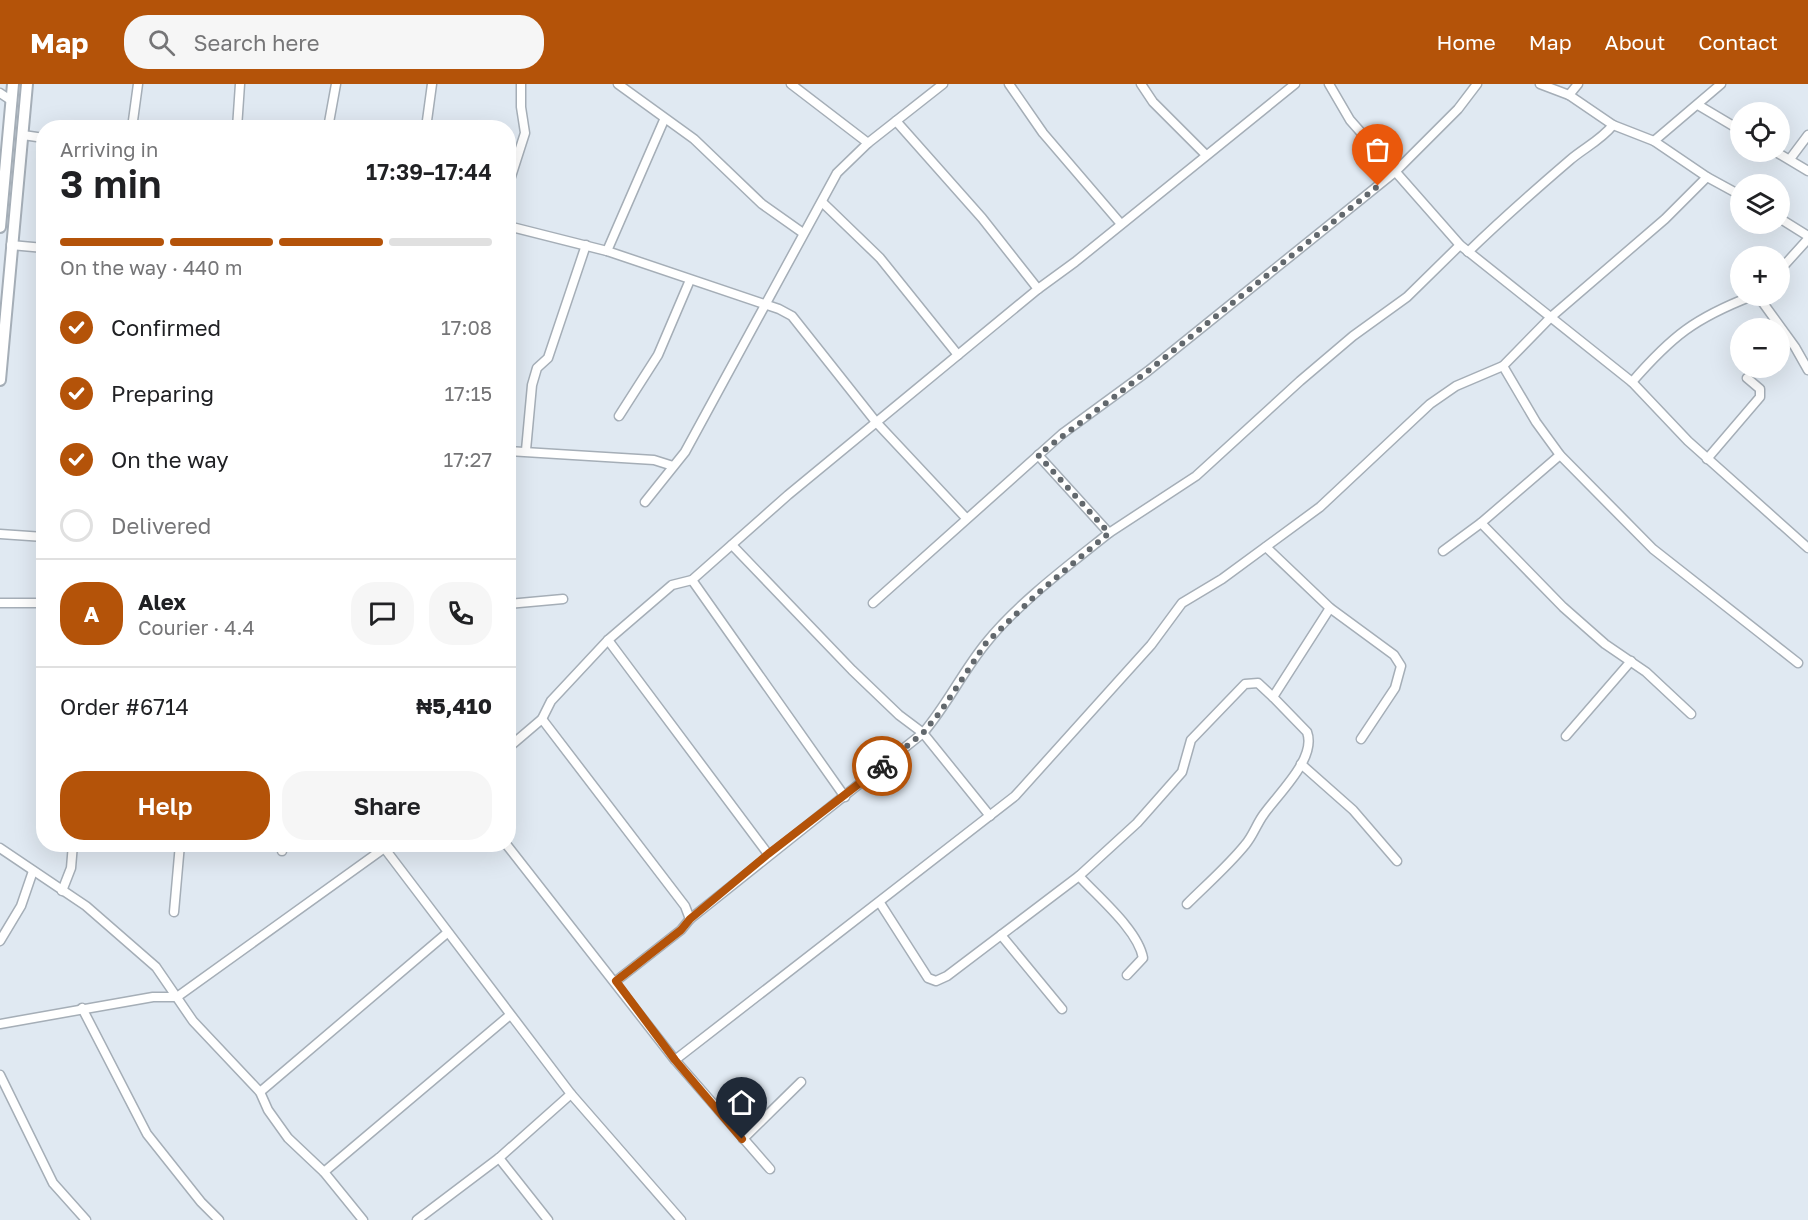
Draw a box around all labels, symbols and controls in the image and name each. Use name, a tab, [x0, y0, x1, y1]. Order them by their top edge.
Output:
search box	[124, 15, 544, 69]
text: Map	[30, 26, 88, 59]
icon: search	[145, 26, 178, 59]
text: Search here	[193, 29, 319, 56]
text: Home	[1436, 29, 1496, 55]
text: Map	[1529, 29, 1572, 55]
text: About	[1605, 29, 1665, 55]
text: Contact	[1698, 29, 1778, 55]
map controls	[1730, 102, 1790, 378]
button: locate	[1730, 102, 1790, 162]
pin	[1352, 124, 1403, 186]
icon: bag	[1361, 133, 1394, 166]
text: Arriving in	[60, 137, 158, 161]
text: 17:39–17:44	[366, 158, 492, 185]
text: 3 min	[60, 160, 162, 207]
button: layers	[1730, 174, 1790, 234]
button: +	[1730, 246, 1790, 306]
text: On the way · 440 m	[60, 255, 242, 279]
icon: check	[60, 311, 93, 344]
text: Confirmed	[111, 314, 221, 341]
text: 17:08	[441, 315, 492, 339]
button: −	[1730, 318, 1790, 378]
icon: check	[60, 377, 93, 410]
text: Preparing	[111, 380, 214, 407]
text: 17:15	[444, 381, 492, 405]
icon: check	[60, 443, 93, 476]
text: On the way	[111, 446, 229, 473]
text: 17:27	[444, 447, 492, 471]
text: Delivered	[111, 512, 211, 539]
button: chat	[351, 582, 414, 645]
button: phone	[429, 582, 492, 645]
text: Alex	[138, 588, 186, 615]
text: A	[84, 600, 99, 627]
text: Courier · 4.4	[138, 615, 255, 639]
text: ₦5,410	[416, 692, 492, 719]
text: Order #6714	[60, 693, 189, 720]
courier	[852, 736, 912, 796]
icon: bike	[866, 750, 899, 783]
button: Help	[60, 771, 270, 840]
button: Share	[282, 771, 492, 840]
pin	[716, 1077, 767, 1139]
icon: home	[725, 1086, 758, 1119]

